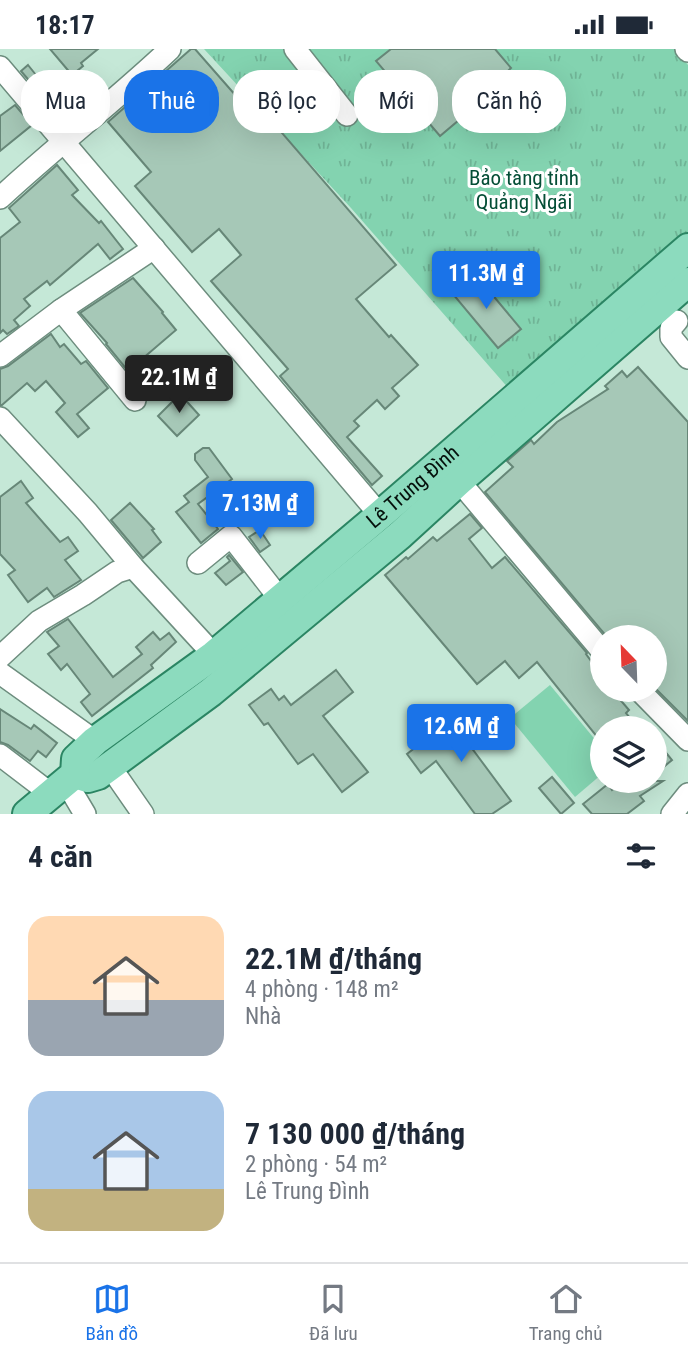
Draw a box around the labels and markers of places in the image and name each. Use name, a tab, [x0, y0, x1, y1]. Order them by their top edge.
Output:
pin: 11.3M ₫	[421, 251, 551, 311]
pin: 22.1M ₫	[114, 355, 244, 415]
pin: 7.13M ₫	[195, 482, 325, 541]
pin: 12.6M ₫	[396, 705, 526, 764]

